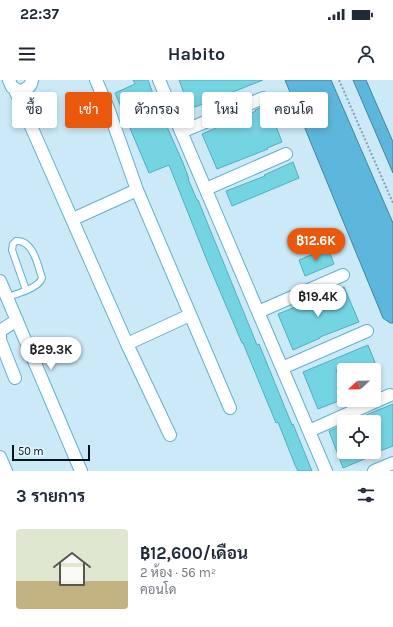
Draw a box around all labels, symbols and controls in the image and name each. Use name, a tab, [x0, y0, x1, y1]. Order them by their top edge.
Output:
text: 22:37	[20, 5, 59, 23]
icon: menu	[16, 43, 38, 65]
text: Habito	[168, 43, 225, 65]
icon: person	[355, 43, 377, 65]
chip: ซื้อ	[12, 92, 57, 128]
chip: เช่า	[65, 92, 112, 128]
chip: ตัวกรอง	[120, 92, 194, 128]
chip: ใหม่	[202, 92, 252, 128]
chip: คอนโด	[260, 92, 328, 128]
pin: ฿12.6K	[283, 228, 349, 262]
text: ฿12.6K	[296, 233, 336, 248]
pin: ฿19.4K	[285, 284, 351, 318]
text: ฿19.4K	[298, 289, 338, 304]
pin: ฿29.3K	[18, 337, 84, 371]
text: ฿29.3K	[29, 342, 73, 357]
north arrow	[337, 363, 381, 407]
map controls	[337, 363, 381, 459]
button: locate	[337, 415, 381, 459]
scale bar	[12, 443, 90, 462]
text: 50 m	[18, 445, 44, 458]
icon: filters	[355, 484, 377, 506]
text: 3 รายการ	[16, 486, 85, 506]
text: ฿12,600/เดือน	[140, 543, 248, 563]
icon: home	[48, 545, 96, 593]
text: 2 ห้อง · 56 m²	[140, 565, 216, 580]
text: คอนโด	[140, 582, 176, 597]

